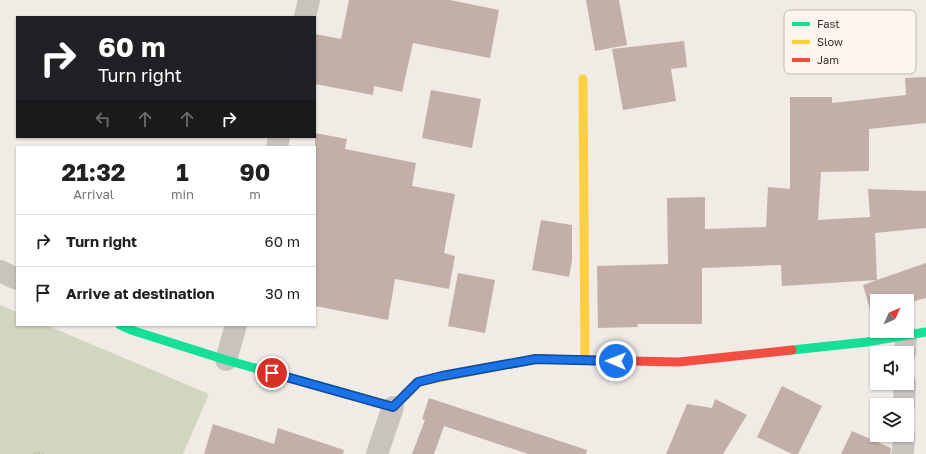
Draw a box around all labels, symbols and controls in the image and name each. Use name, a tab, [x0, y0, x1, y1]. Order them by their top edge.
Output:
legend	[784, 10, 916, 74]
text: Fast	[817, 17, 840, 30]
text: 60 m	[98, 30, 165, 63]
icon: right	[32, 32, 84, 84]
text: Slow	[817, 35, 843, 48]
text: Jam	[817, 53, 839, 66]
text: Turn right	[98, 64, 182, 86]
icon: left	[92, 108, 114, 130]
icon: ahead	[134, 108, 156, 130]
icon: ahead	[176, 108, 198, 130]
icon: right	[218, 108, 240, 130]
text: 21:32	[62, 157, 126, 186]
text: 1	[176, 157, 189, 186]
text: 90	[240, 157, 270, 186]
text: Arrival	[73, 186, 114, 202]
text: min	[171, 186, 194, 202]
text: m	[249, 186, 261, 202]
icon: right	[32, 230, 54, 252]
text: Turn right	[66, 232, 137, 250]
text: 60 m	[265, 232, 300, 250]
icon: arrive	[32, 282, 54, 304]
text: Arrive at destination	[66, 284, 215, 302]
text: 30 m	[265, 284, 300, 302]
north arrow	[870, 294, 914, 338]
map controls	[870, 294, 914, 442]
position arrow	[595, 340, 637, 382]
button: sound	[870, 346, 914, 390]
pin	[255, 356, 289, 390]
icon: arrive	[261, 362, 283, 384]
button: layers	[870, 398, 914, 442]

